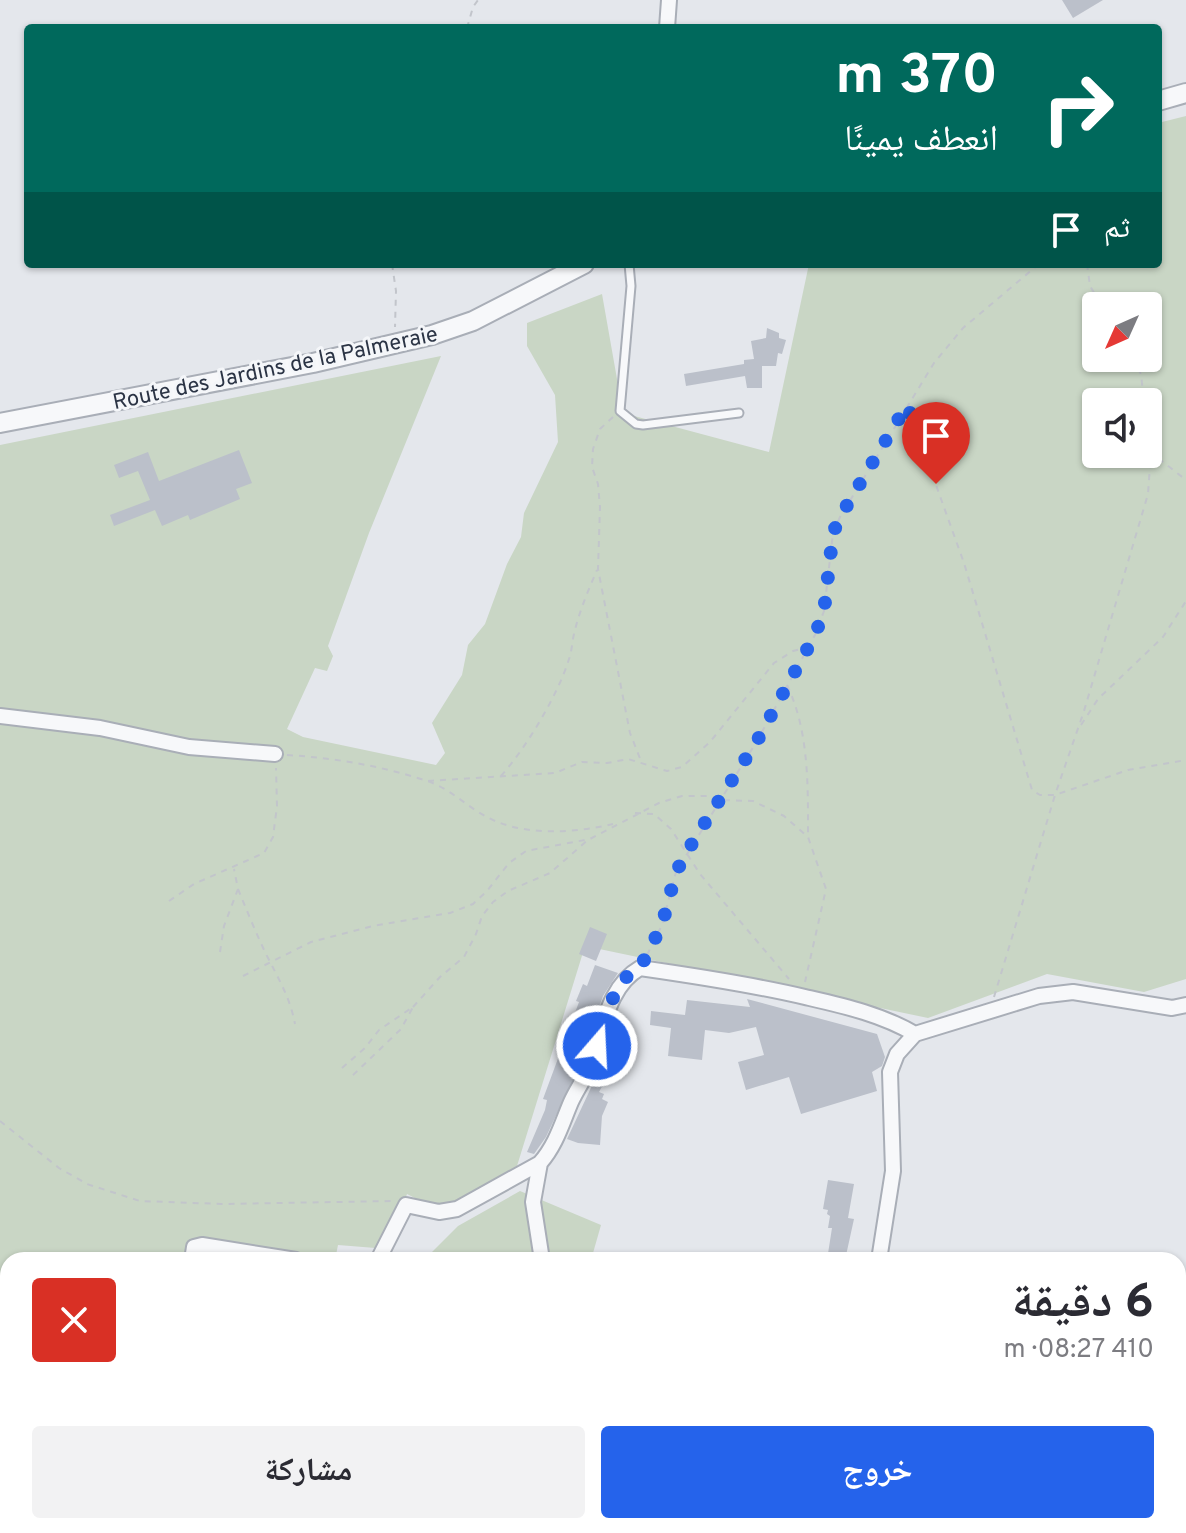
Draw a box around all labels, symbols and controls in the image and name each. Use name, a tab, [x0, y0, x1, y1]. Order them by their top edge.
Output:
text: 370 m	[835, 43, 998, 113]
icon: right	[1026, 56, 1130, 160]
text: انعطف يمينًا	[844, 118, 998, 164]
icon: arrive	[1044, 208, 1088, 252]
text: ثم	[1104, 211, 1130, 248]
north arrow	[1082, 292, 1162, 372]
map controls	[1082, 292, 1162, 468]
street label: Route des Jardins de la Palmeraie	[110, 322, 441, 417]
button: sound	[1082, 388, 1162, 468]
pin	[902, 402, 970, 484]
icon: arrive	[914, 414, 958, 458]
position arrow	[555, 1004, 639, 1088]
text: 6 دقيقة	[1012, 1274, 1154, 1334]
button: close	[32, 1278, 116, 1362]
text: 410 m · 08:27	[1003, 1334, 1154, 1367]
button: مشاركة	[32, 1426, 585, 1518]
button: خروج	[601, 1426, 1154, 1518]

